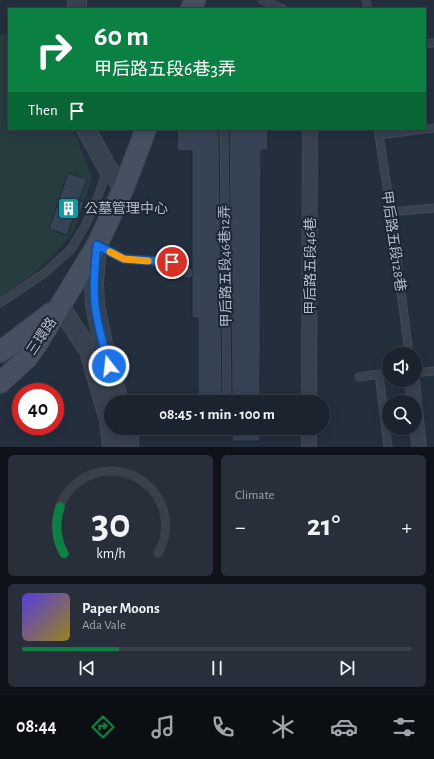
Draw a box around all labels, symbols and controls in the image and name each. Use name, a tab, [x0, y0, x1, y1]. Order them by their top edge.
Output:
text: 60 m	[94, 23, 149, 51]
icon: right	[28, 24, 80, 76]
text: 甲后路五段6巷3弄	[94, 61, 236, 79]
icon: arrive	[66, 100, 88, 122]
text: Then	[28, 103, 58, 118]
street label: 甲后路五段128巷	[379, 190, 408, 293]
building icon: 公墓管理中心	[56, 195, 82, 221]
place label: 公墓管理中心	[84, 201, 168, 216]
street label: 甲后路五段46巷12弄	[217, 205, 234, 327]
street label: 甲后路五段46巷	[303, 217, 318, 315]
pin	[155, 245, 189, 279]
icon: arrive	[161, 251, 183, 273]
street label: 三環路	[23, 315, 59, 358]
position arrow	[88, 345, 130, 387]
map controls	[382, 347, 422, 435]
button: sound	[382, 347, 422, 387]
speed limit sign: 40	[12, 383, 64, 435]
button: search	[382, 395, 422, 435]
text: 08:45 · 1 min · 100 m	[159, 407, 275, 422]
text: Climate	[235, 489, 274, 502]
text: 30	[91, 503, 130, 544]
text: 21°	[307, 511, 340, 541]
text: −	[235, 516, 246, 538]
text: +	[401, 516, 412, 538]
text: km/h	[96, 546, 125, 560]
text: Paper Moons	[82, 601, 160, 616]
text: Ada Vale	[82, 619, 126, 632]
icon: previous	[76, 657, 98, 679]
icon: pause	[206, 657, 228, 679]
icon: next	[336, 657, 358, 679]
icon: directions	[89, 713, 117, 741]
icon: music	[149, 713, 177, 741]
icon: phone	[209, 713, 237, 741]
icon: climate	[269, 713, 297, 741]
icon: car	[330, 713, 358, 741]
icon: filters	[390, 713, 418, 741]
text: 08:44	[16, 718, 57, 736]

